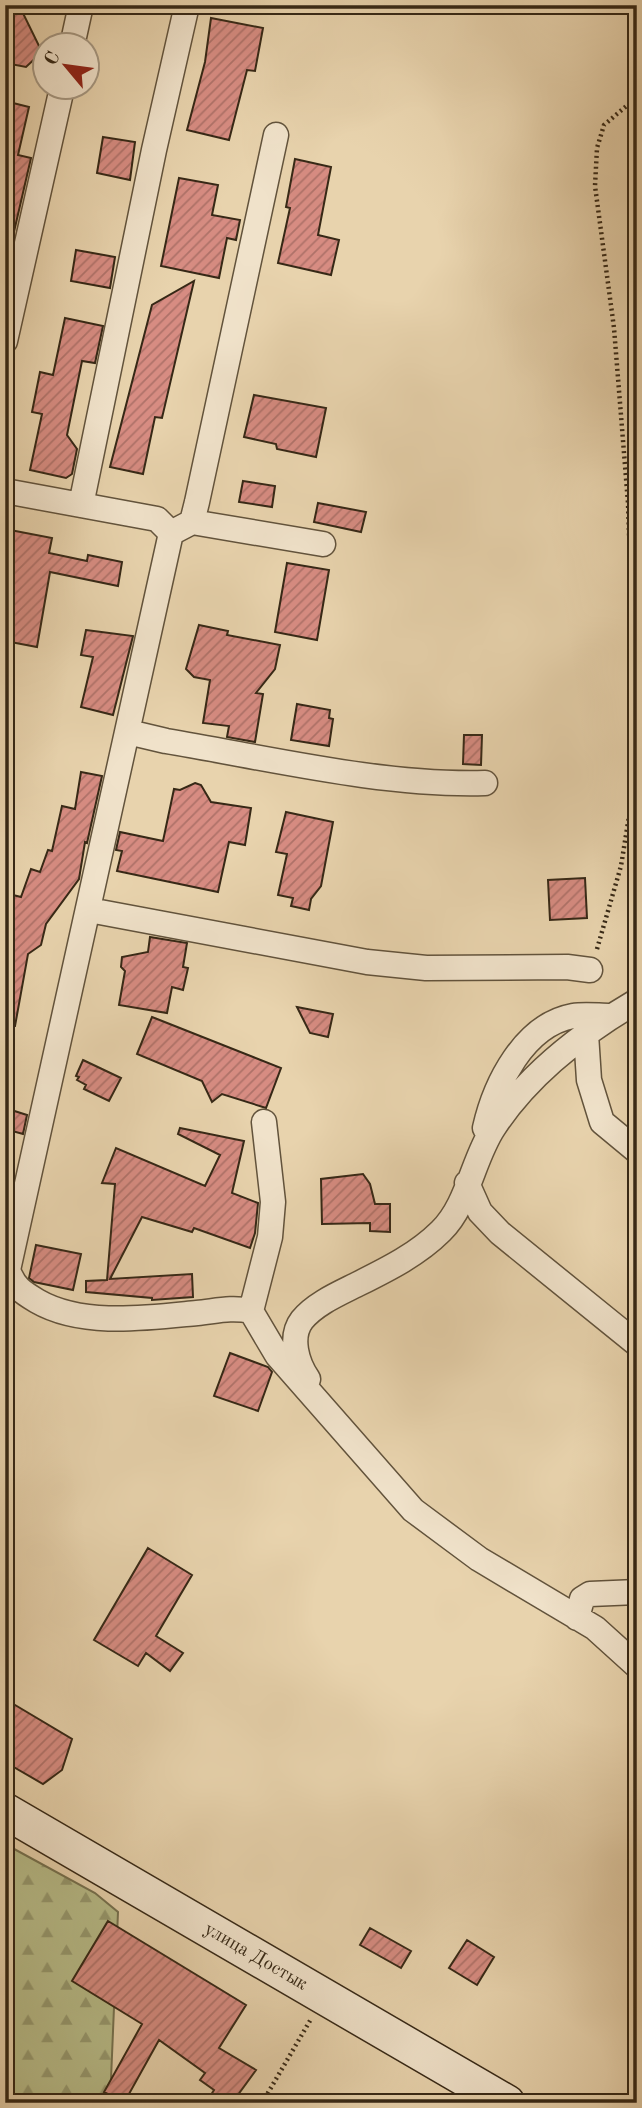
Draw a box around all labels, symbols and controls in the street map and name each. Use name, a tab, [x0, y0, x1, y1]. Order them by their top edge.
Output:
north arrow	[32, 32, 102, 102]
text: С	[42, 49, 65, 69]
street label: улица Достык	[201, 1919, 311, 1994]

